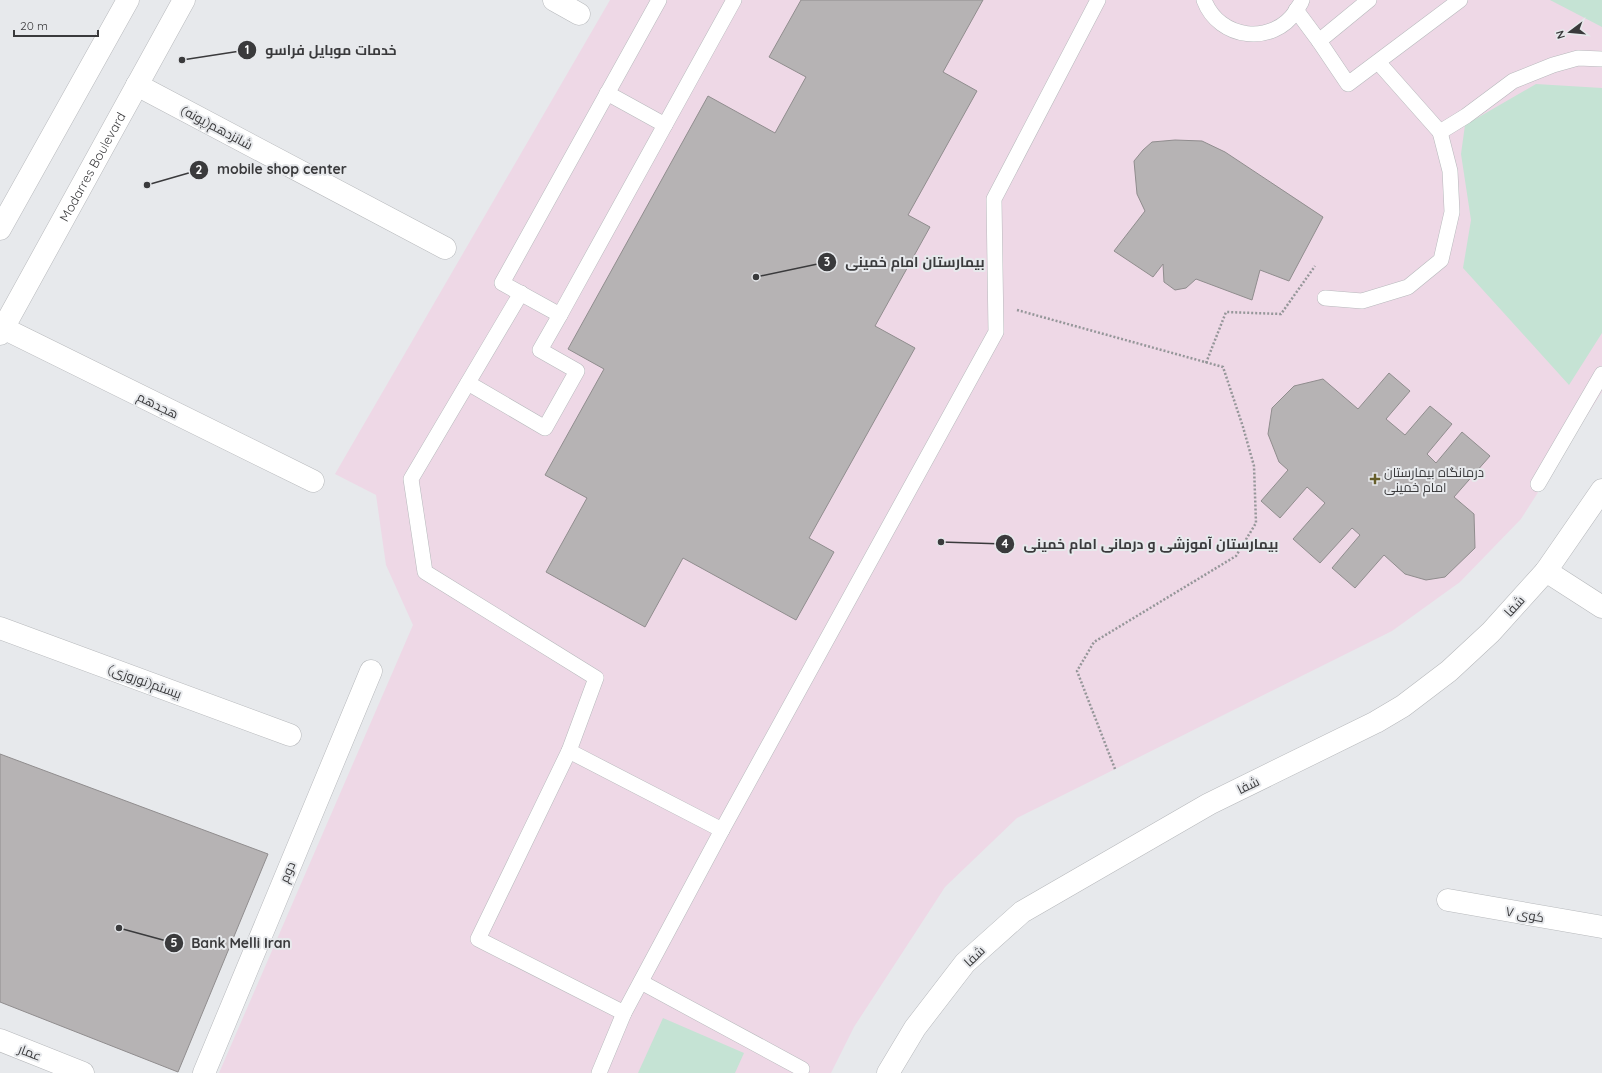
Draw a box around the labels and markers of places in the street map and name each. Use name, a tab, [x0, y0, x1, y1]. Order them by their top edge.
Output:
callout: خدمات موبایل فراسو	[237, 37, 404, 63]
callout: mobile shop center	[189, 157, 355, 183]
callout: بیمارستان امام خمینی	[817, 249, 992, 275]
place label: درمانگاه بیمارستان امام خمینی	[1384, 464, 1484, 497]
marker: درمانگاه بیمارستان امام خمینی	[1369, 473, 1381, 485]
callout: بیمارستان آموزشی و درمانی امام خمینی	[995, 531, 1286, 557]
callout: Bank Melli Iran	[164, 930, 299, 956]

